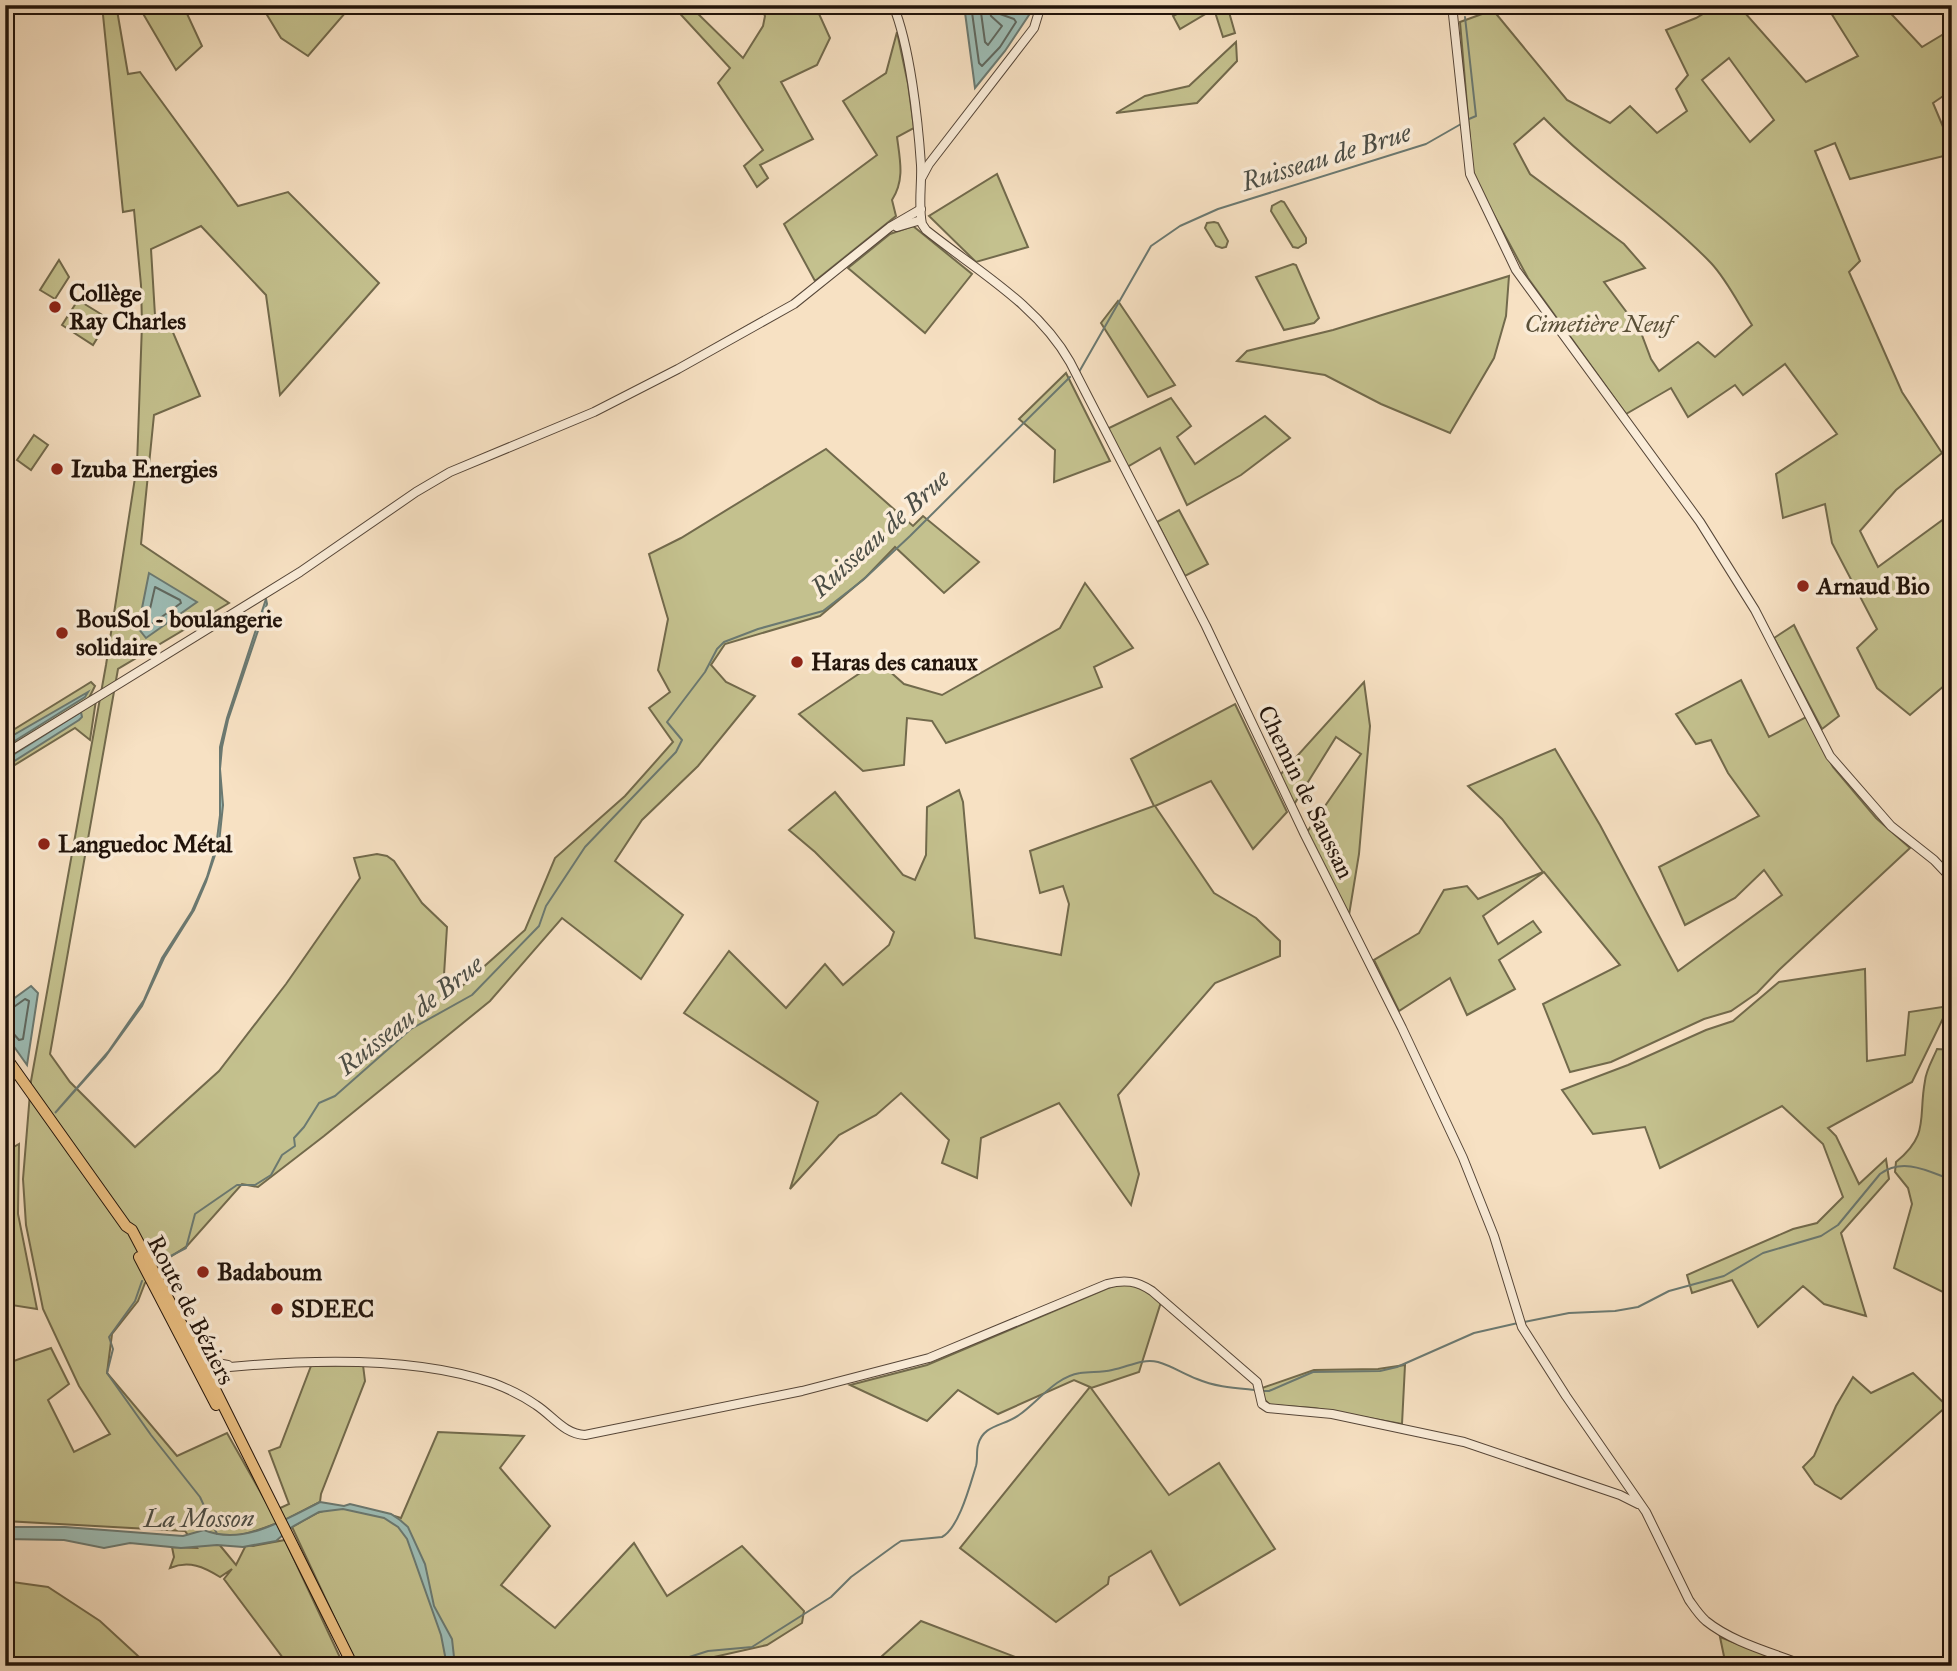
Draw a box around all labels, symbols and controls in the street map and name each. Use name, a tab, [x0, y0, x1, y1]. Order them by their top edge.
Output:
water label: Ruisseau de Brue	[1236, 116, 1416, 198]
place label: Collège Ray Charles	[69, 278, 186, 336]
marker: Collège Ray Charles	[47, 299, 63, 315]
park label: Cimetière Neuf	[1525, 309, 1679, 339]
place label: Izuba Energies	[71, 454, 218, 484]
marker: Izuba Energies	[49, 461, 65, 477]
water label: Ruisseau de Brue	[803, 461, 957, 604]
place label: Arnaud Bio	[1815, 571, 1930, 601]
marker: Arnaud Bio	[1795, 578, 1811, 594]
place label: BouSol - boulangerie solidaire	[76, 604, 283, 662]
marker: BouSol - boulangerie solidaire	[54, 625, 70, 641]
place label: Haras des canaux	[811, 647, 978, 677]
marker: Haras des canaux	[789, 654, 805, 670]
street label: Chemin de Saussan	[1251, 700, 1361, 884]
place label: Languedoc Métal	[58, 829, 233, 859]
marker: Languedoc Métal	[36, 836, 52, 852]
water label: Ruisseau de Brue	[330, 948, 490, 1082]
street label: Route de Béziers	[140, 1230, 242, 1390]
place label: Badaboum	[217, 1257, 323, 1287]
marker: Badaboum	[195, 1264, 211, 1280]
place label: SDEEC	[291, 1294, 374, 1324]
marker: SDEEC	[269, 1301, 285, 1317]
water label: La Mosson	[143, 1502, 255, 1534]

